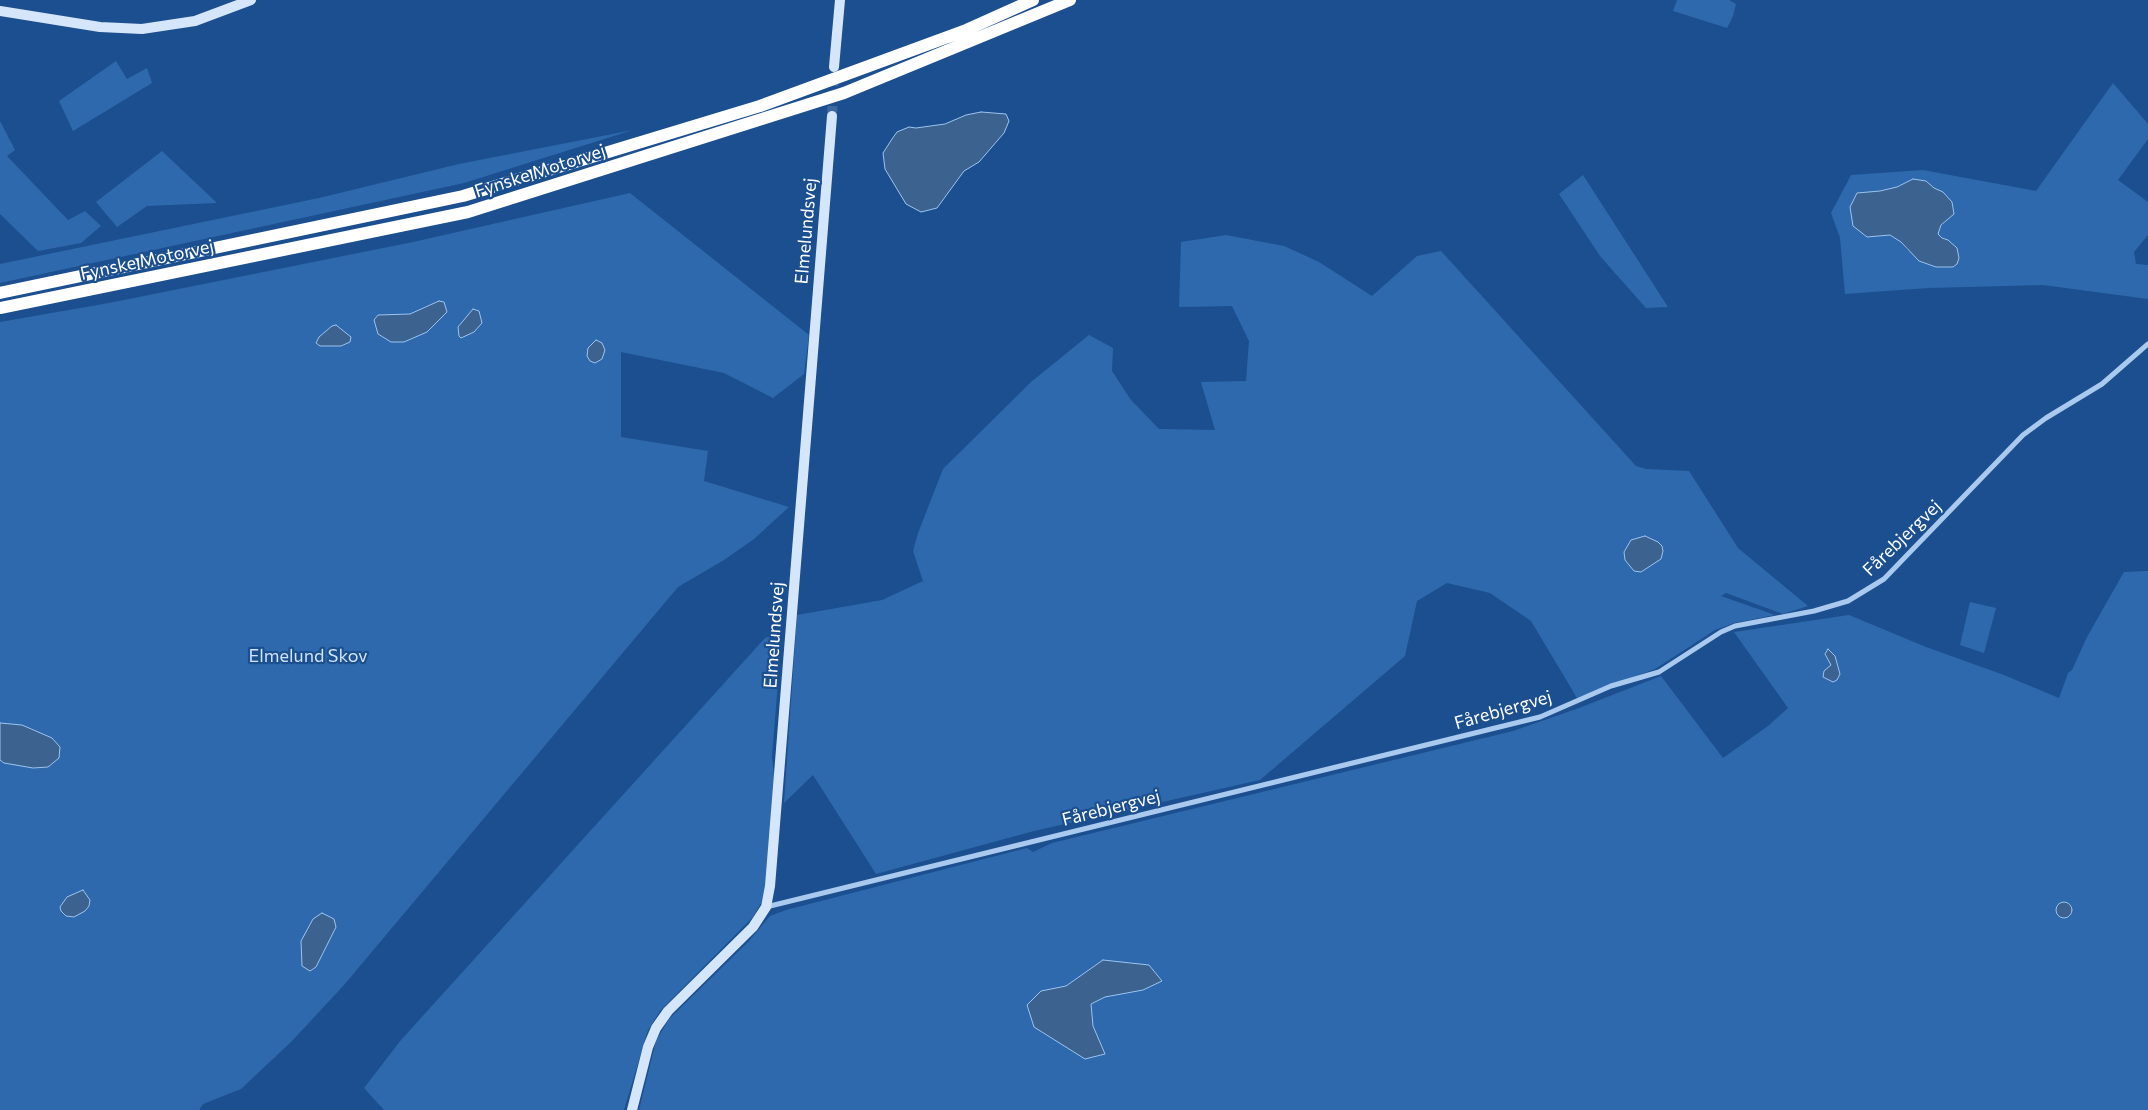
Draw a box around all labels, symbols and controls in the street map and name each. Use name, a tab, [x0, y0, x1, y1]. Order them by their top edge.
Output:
street label: Fynske Motorvej	[472, 140, 608, 202]
street label: Elmelundsvej	[791, 177, 821, 285]
street label: Fynske Motorvej	[78, 235, 216, 285]
street label: Fårebjergvej	[1858, 495, 1946, 581]
street label: Elmelundsvej	[760, 581, 788, 689]
park label: Elmelund Skov	[249, 645, 367, 667]
street label: Fårebjergvej	[1452, 686, 1554, 734]
street label: Fårebjergvej	[1060, 785, 1162, 831]

